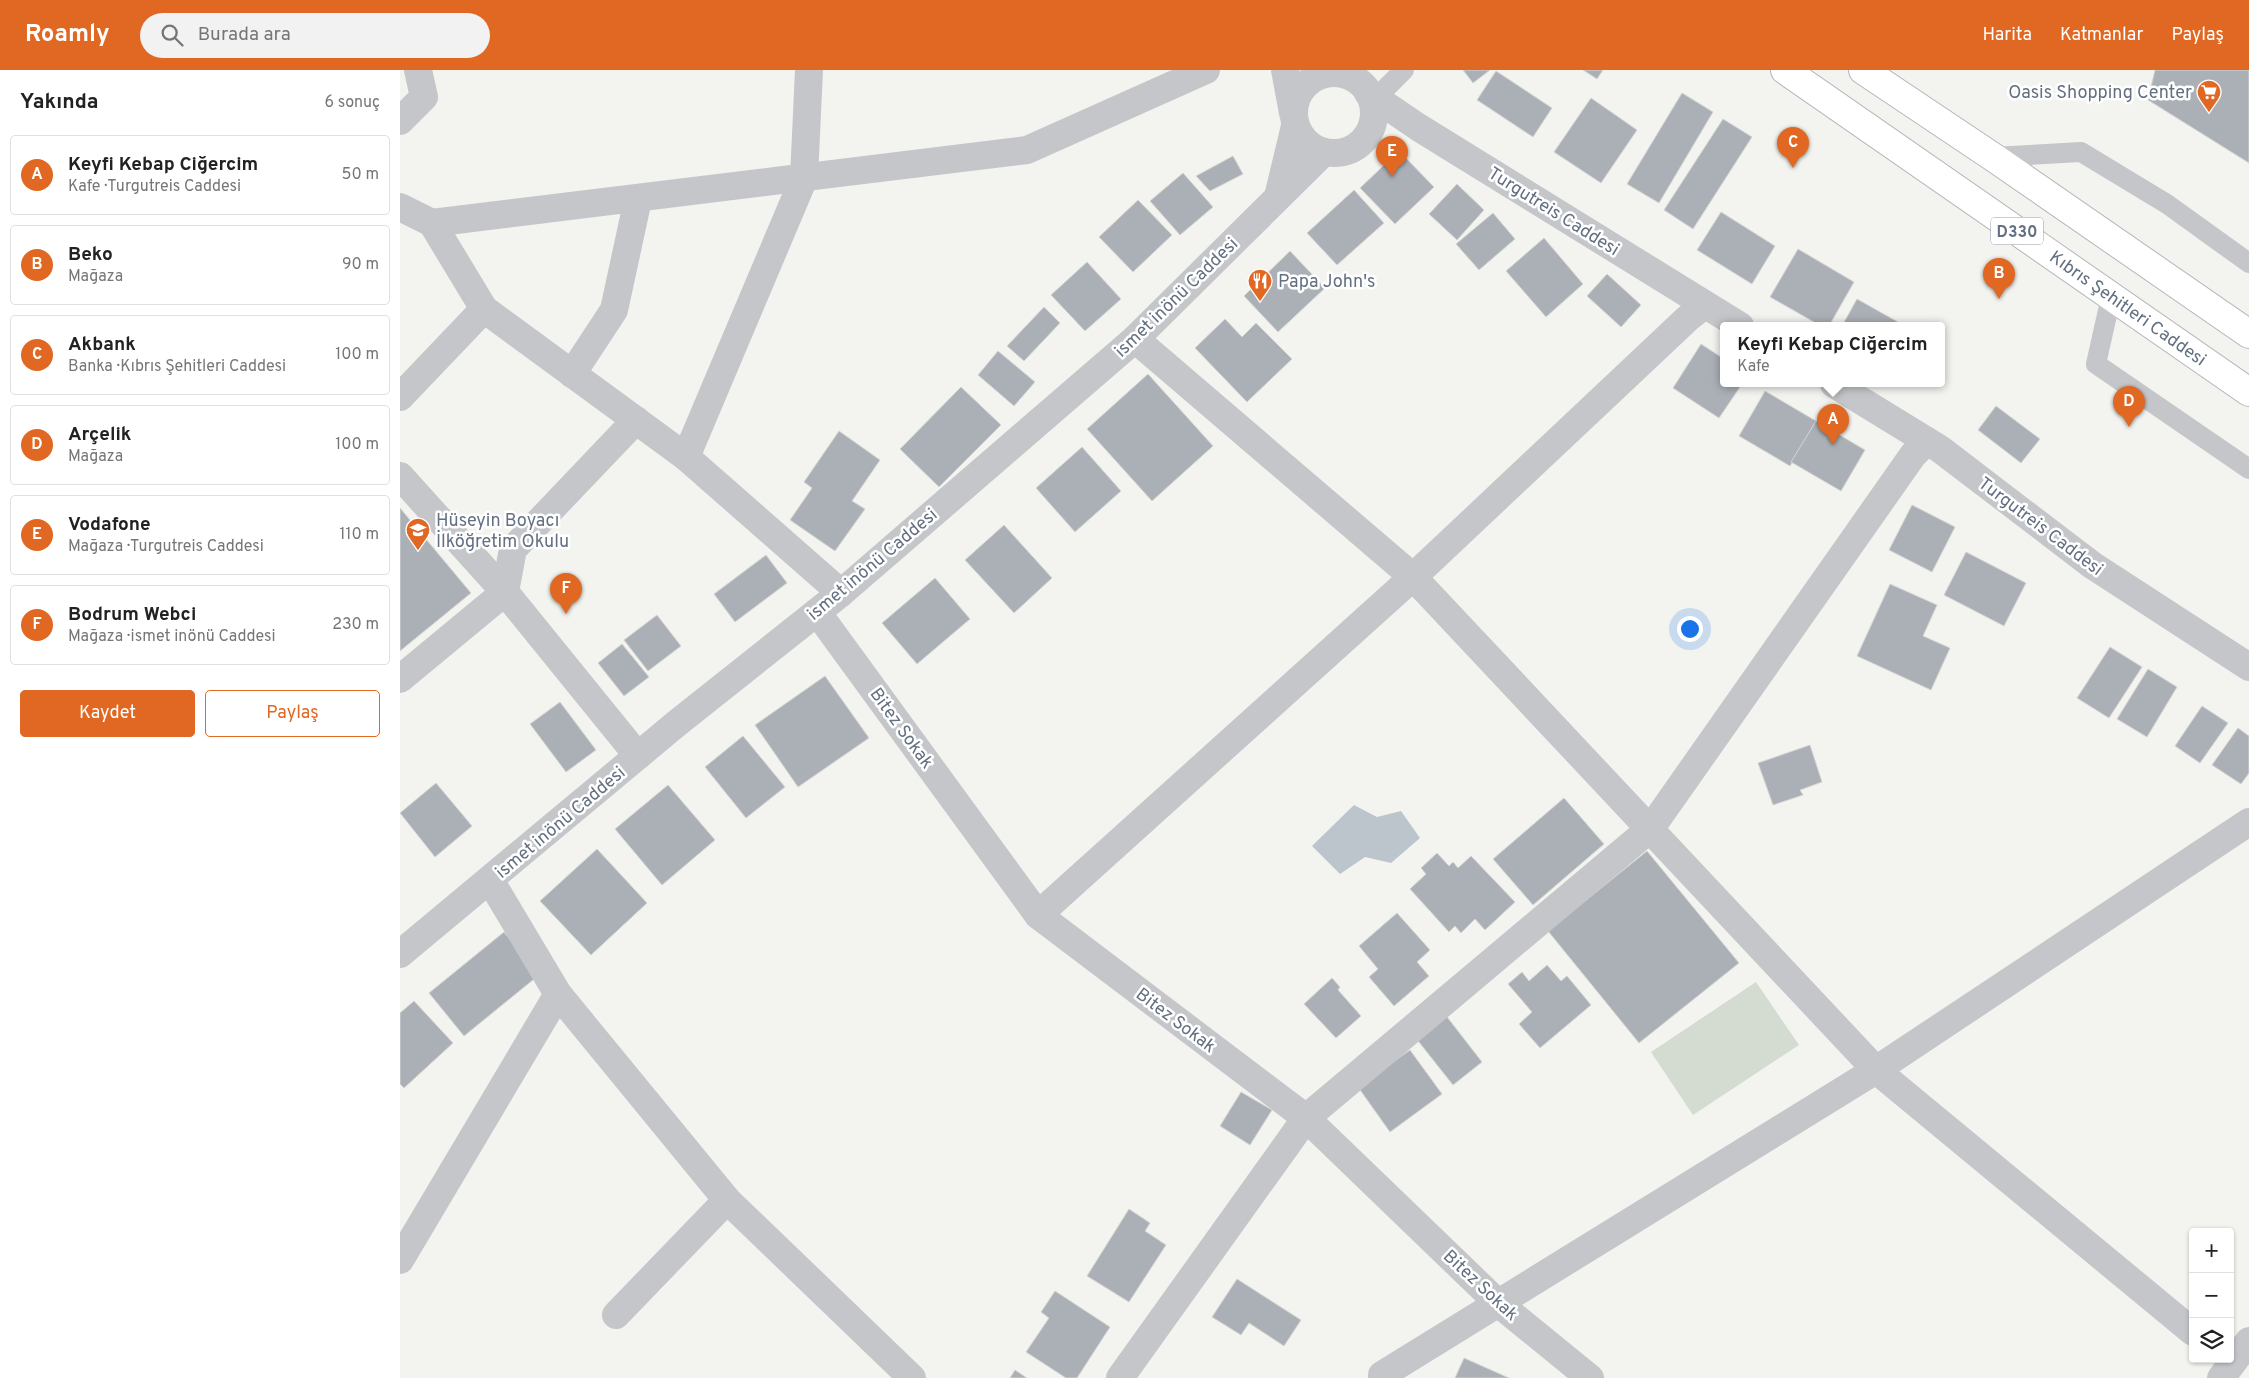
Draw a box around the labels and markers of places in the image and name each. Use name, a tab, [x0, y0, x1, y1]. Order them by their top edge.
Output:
supermarket icon: Oasis Shopping Center	[2196, 79, 2222, 113]
place label: Oasis Shopping Center	[2008, 82, 2192, 105]
pin: C	[1777, 127, 1809, 168]
pin: E	[1376, 136, 1408, 177]
pin: B	[1983, 258, 2015, 299]
restaurant icon: Papa John's	[1247, 268, 1273, 302]
place label: Papa John's	[1278, 271, 1375, 294]
pin: D	[2113, 386, 2145, 427]
pin: A	[1817, 404, 1849, 445]
place label: Hüseyin Boyacı İlköğretim Okulu	[436, 510, 569, 554]
school or university icon: Hüseyin Boyacı İlköğretim Okulu	[405, 517, 431, 551]
pin: F	[550, 573, 582, 614]

